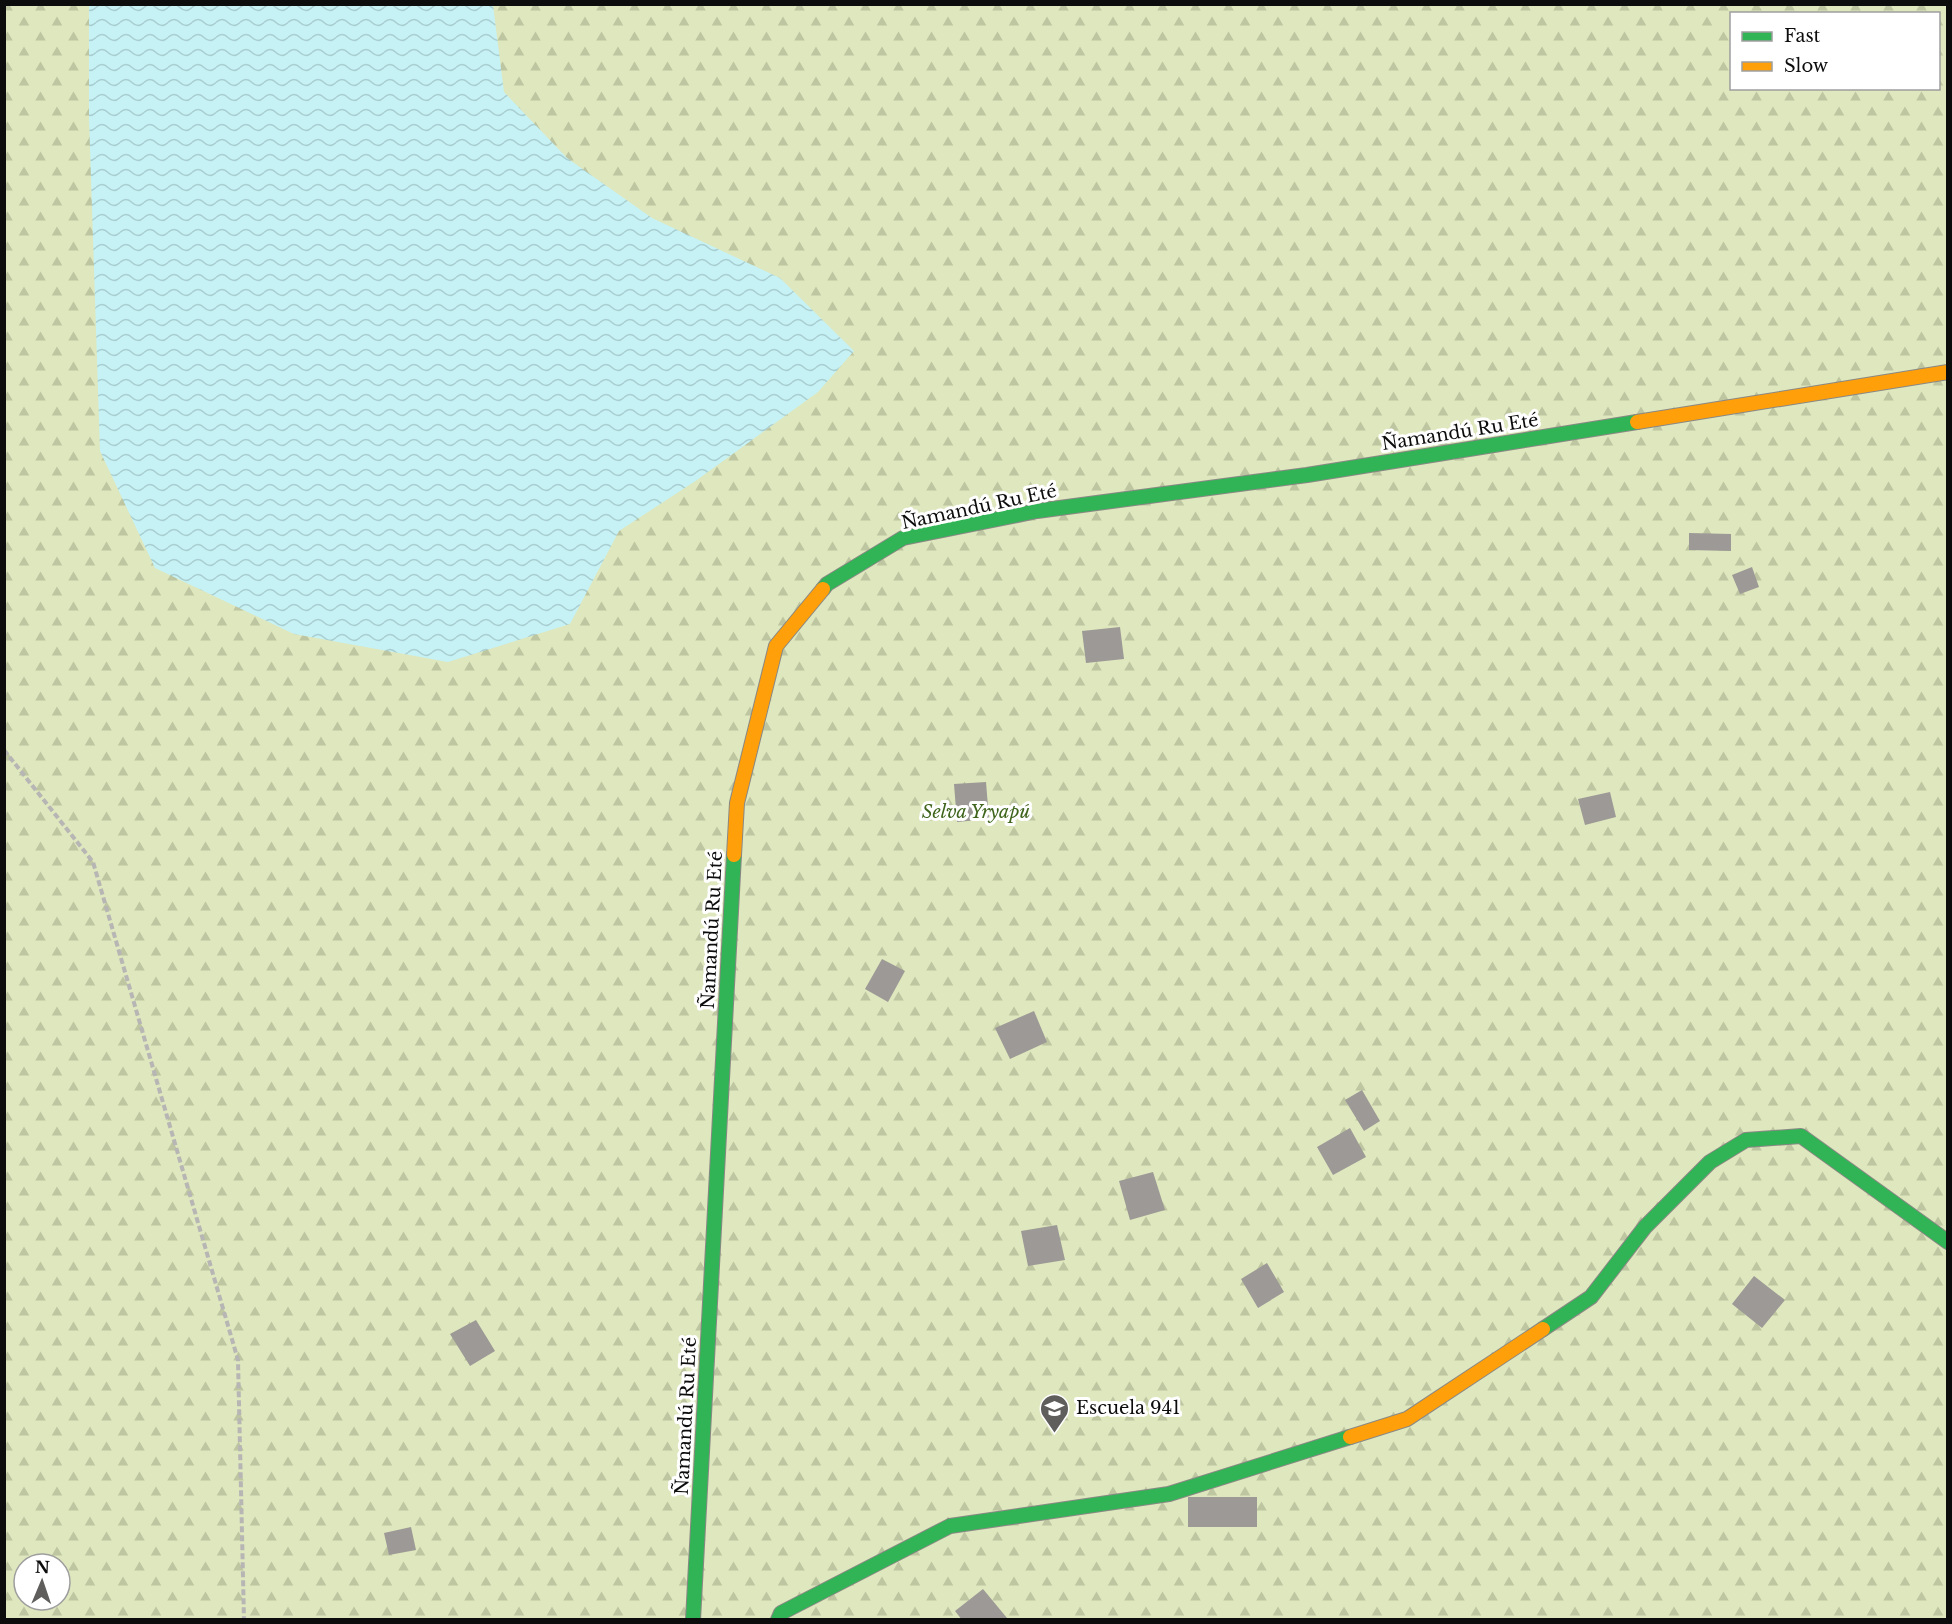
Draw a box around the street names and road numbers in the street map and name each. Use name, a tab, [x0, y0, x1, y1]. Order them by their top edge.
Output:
street label: Ñamandú Ru Eté	[1380, 407, 1540, 455]
street label: Ñamandú Ru Eté	[899, 478, 1059, 534]
street label: Ñamandú Ru Eté	[695, 850, 727, 1010]
street label: Ñamandú Ru Eté	[669, 1336, 701, 1496]

